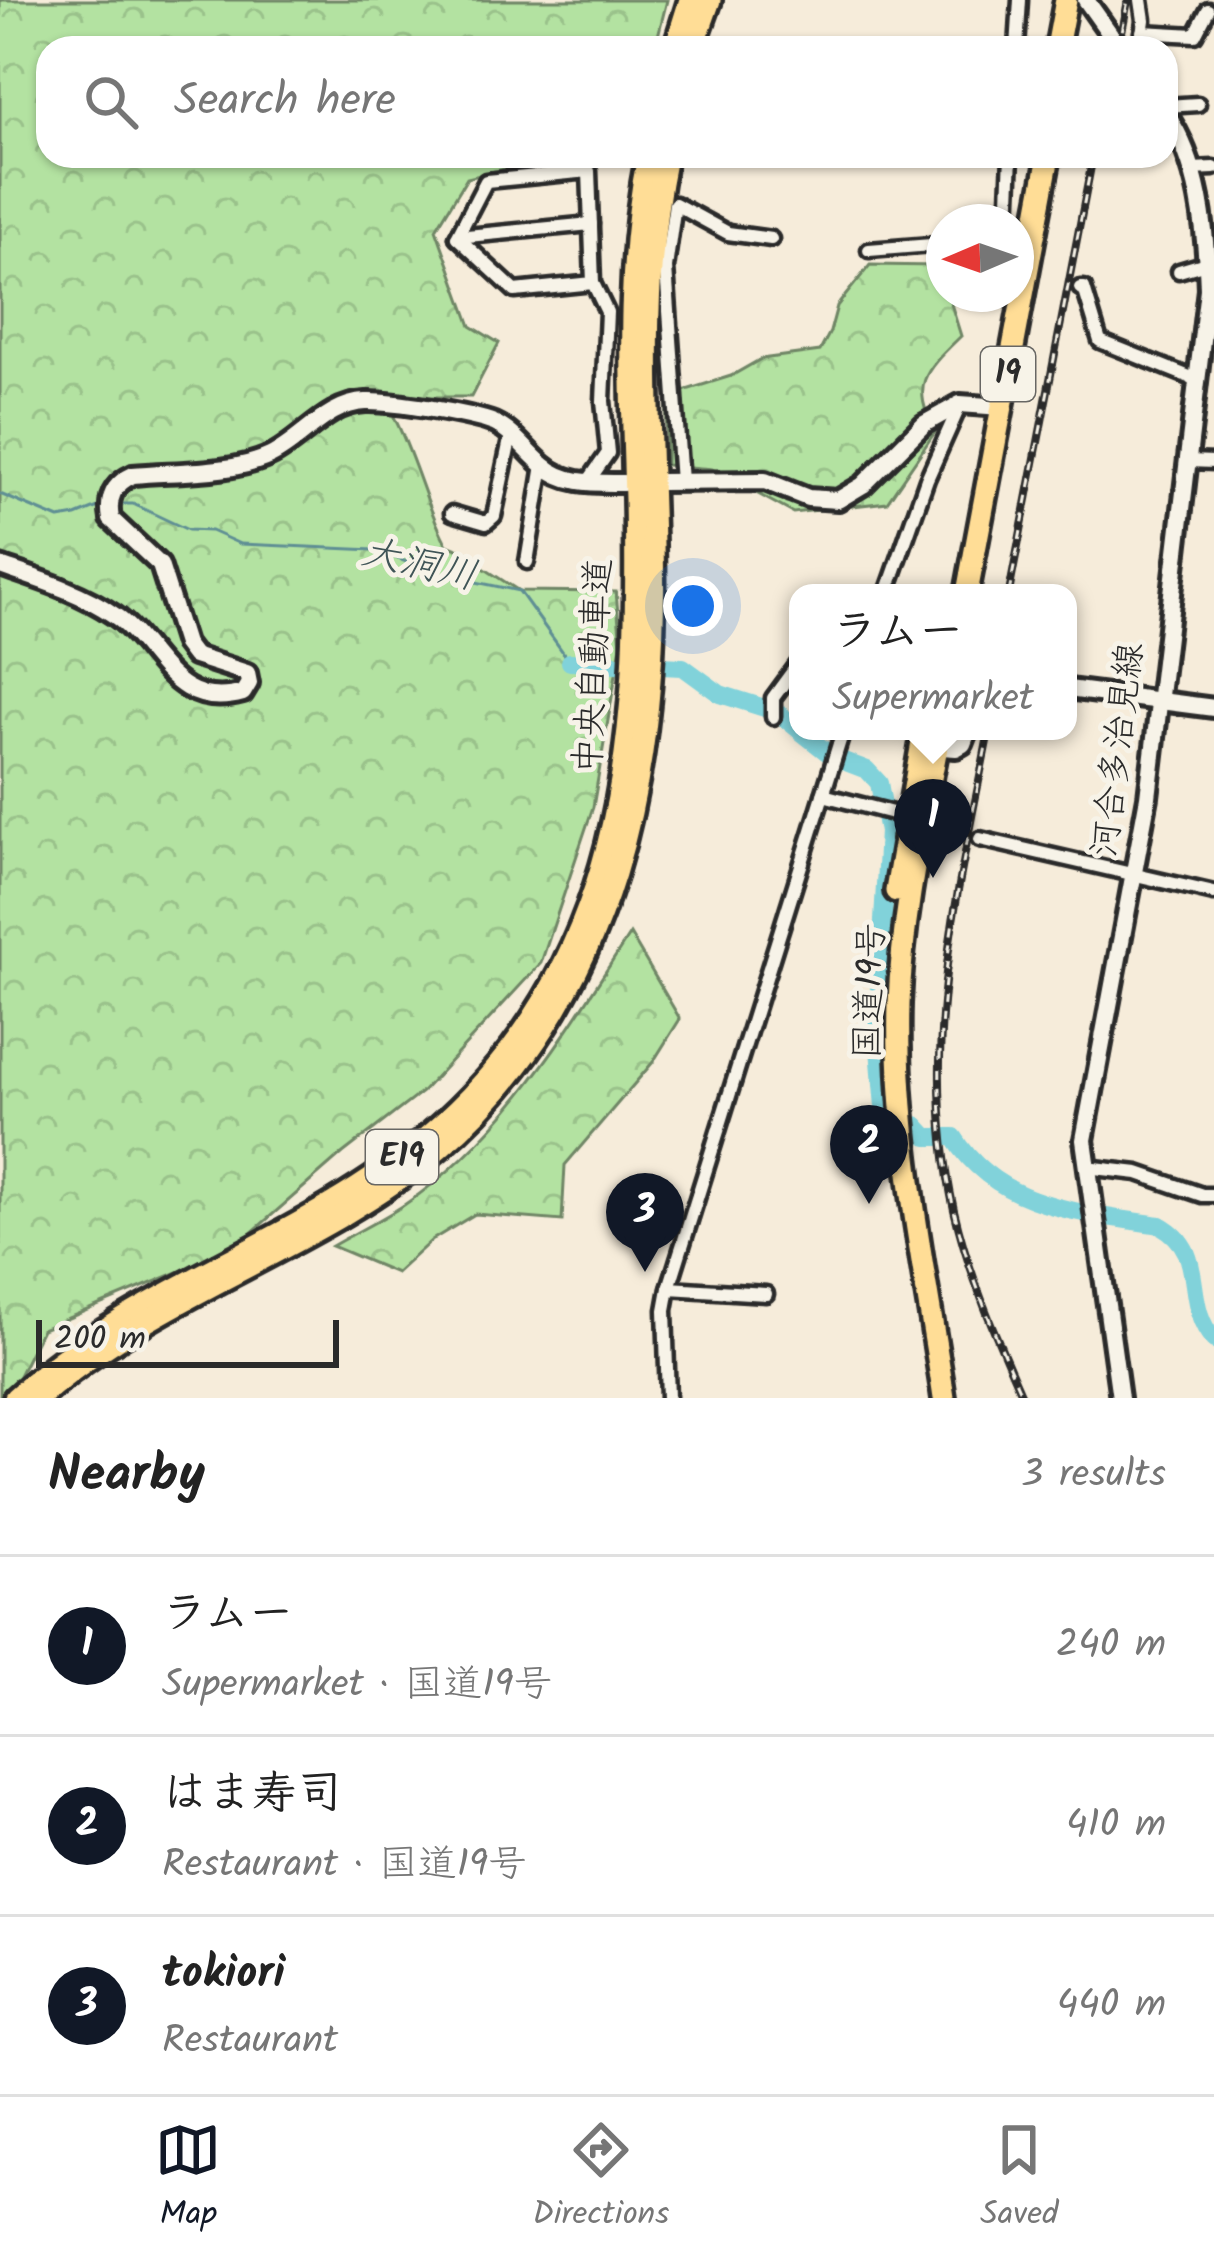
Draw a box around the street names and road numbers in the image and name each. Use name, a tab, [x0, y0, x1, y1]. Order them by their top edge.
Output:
road number: 19	[981, 347, 1035, 401]
street label: 中央自動車道	[561, 557, 629, 775]
street label: 河合多治見線	[1078, 639, 1160, 861]
street label: 国道19号	[840, 922, 902, 1060]
road number: E19	[366, 1130, 438, 1184]

